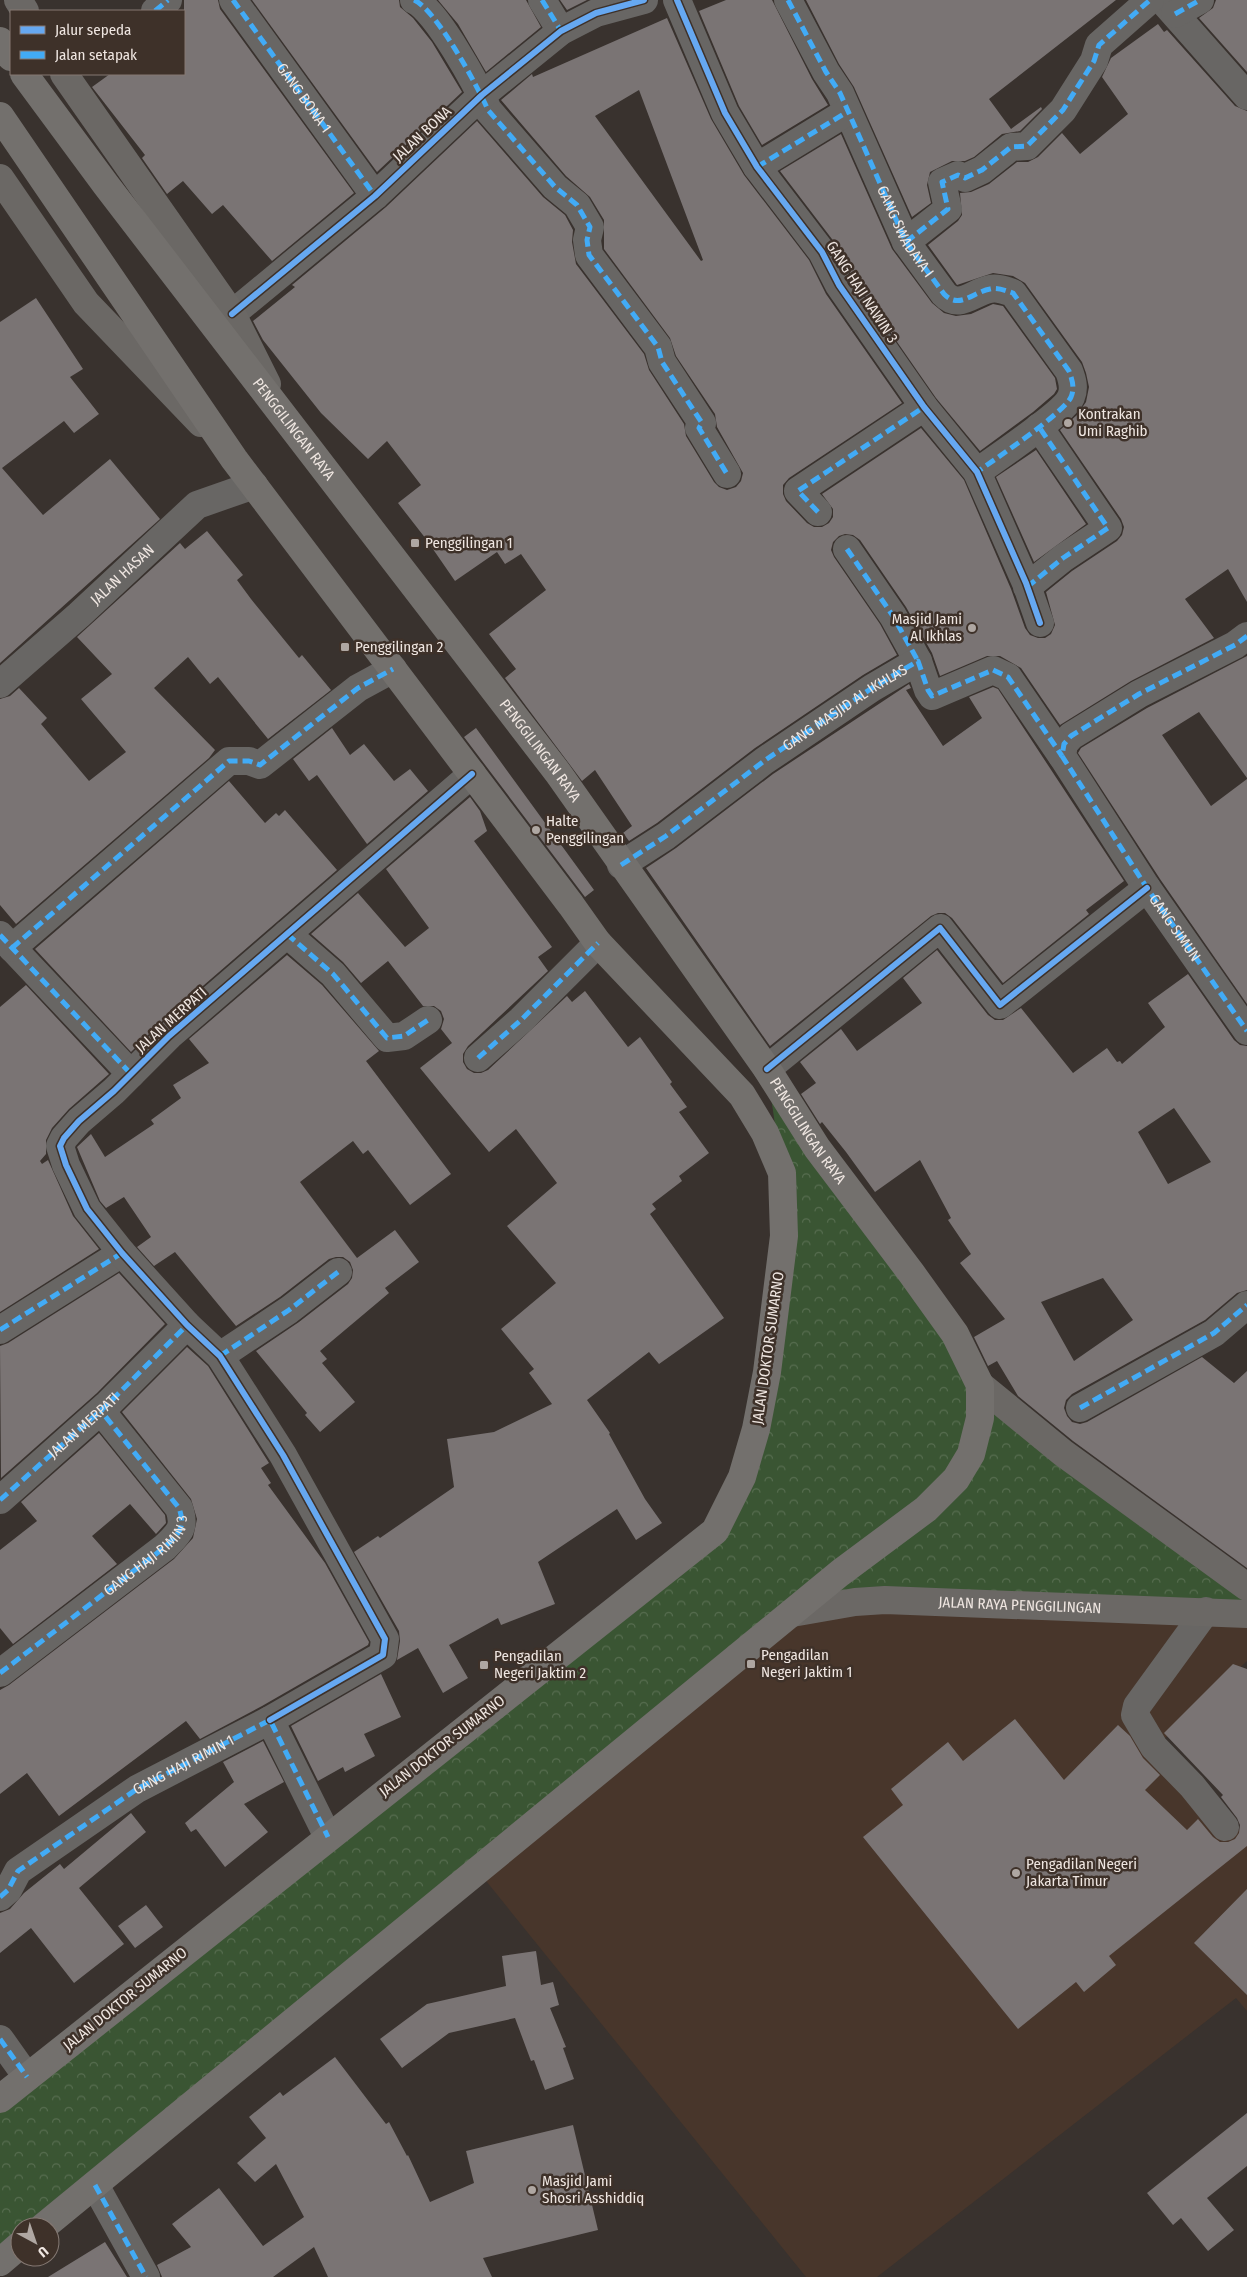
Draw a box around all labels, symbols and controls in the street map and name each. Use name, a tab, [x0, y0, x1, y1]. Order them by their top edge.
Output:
legend	[10, 10, 185, 75]
text: Jalur sepeda	[55, 21, 131, 39]
text: Jalan setapak	[55, 46, 137, 64]
street label: GANG BONA 1	[273, 60, 335, 136]
street label: JALAN BONA	[389, 102, 455, 166]
street label: GANG SWADAYA I	[873, 183, 938, 281]
street label: GANG HAJI NAWIN 3	[822, 238, 902, 346]
street label: PENGGILINGAN RAYA	[249, 375, 339, 484]
place label: Kontrakan Umi Raghib	[1078, 405, 1148, 440]
marker: Kontrakan Umi Raghib	[1062, 417, 1074, 429]
place label: Penggilingan 1	[425, 534, 513, 552]
marker: Penggilingan 1	[409, 537, 421, 549]
street label: JALAN HASAN	[87, 541, 158, 609]
place label: Masjid Jami Al Ikhlas	[892, 610, 962, 645]
marker: Masjid Jami Al Ikhlas	[966, 622, 978, 634]
place label: Penggilingan 2	[355, 638, 444, 656]
marker: Penggilingan 2	[339, 641, 351, 653]
street label: GANG MASJID AL IKHLAS	[779, 660, 910, 755]
street label: PENGGILINGAN RAYA	[496, 696, 585, 806]
place label: Halte Penggilingan	[546, 812, 624, 847]
marker: Halte Penggilingan	[530, 824, 542, 836]
street label: GANG SIMUN	[1145, 891, 1204, 965]
street label: JALAN MERPATI	[132, 983, 210, 1057]
street label: PENGGILINGAN RAYA	[766, 1074, 850, 1187]
street label: JALAN DOKTOR SUMARNO	[748, 1270, 788, 1426]
street label: JALAN MERPATI	[44, 1389, 123, 1462]
street label: GANG HAJI RIMIN 3	[100, 1514, 191, 1600]
street label: JALAN RAYA PENGGILINGAN	[938, 1593, 1102, 1617]
place label: Pengadilan Negeri Jaktim 1	[761, 1646, 852, 1681]
place label: Pengadilan Negeri Jaktim 2	[494, 1647, 586, 1682]
marker: Pengadilan Negeri Jaktim 1	[745, 1658, 757, 1670]
marker: Pengadilan Negeri Jaktim 2	[478, 1659, 490, 1671]
street label: JALAN DOKTOR SUMARNO	[376, 1691, 508, 1801]
street label: GANG HAJI RIMIN 1	[130, 1731, 237, 1799]
place label: Pengadilan Negeri Jakarta Timur	[1026, 1855, 1137, 1890]
marker: Pengadilan Negeri Jakarta Timur	[1010, 1867, 1022, 1879]
street label: JALAN DOKTOR SUMARNO	[59, 1943, 191, 2055]
place label: Masjid Jami Shosri Asshiddiq	[542, 2172, 644, 2207]
marker: Masjid Jami Shosri Asshiddiq	[526, 2184, 538, 2196]
north arrow	[10, 2217, 60, 2267]
text: U	[34, 2242, 52, 2261]

